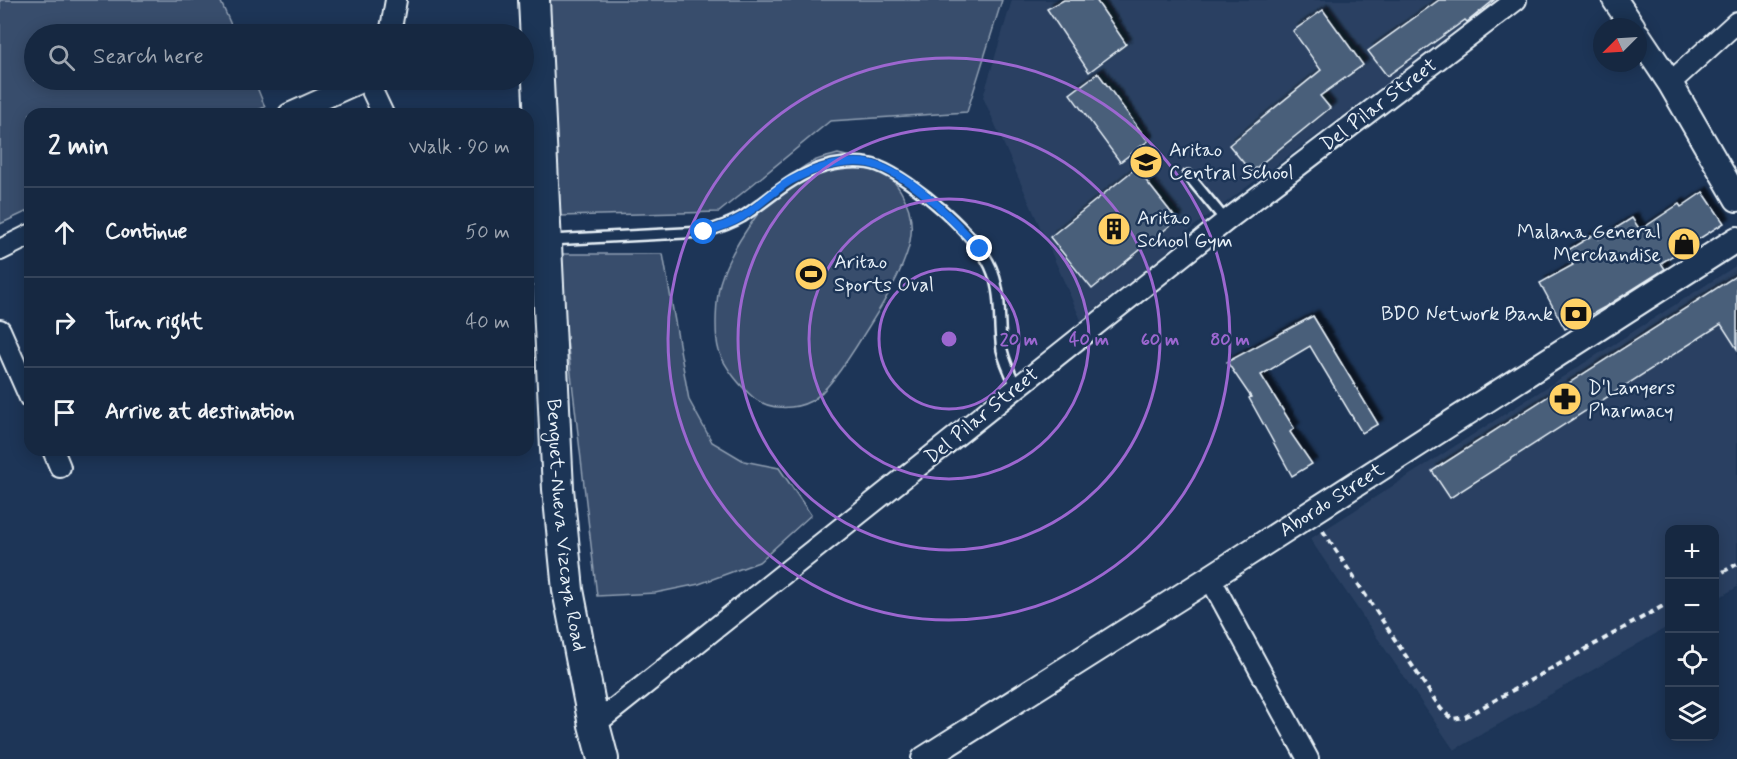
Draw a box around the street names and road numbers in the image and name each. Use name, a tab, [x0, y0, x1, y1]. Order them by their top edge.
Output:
street label: Del Pilar Street	[1315, 52, 1443, 158]
street label: Del Pilar Street	[919, 362, 1045, 470]
street label: Benguet-Nueva Vizcaya Road	[540, 398, 593, 653]
street label: Abordo Street	[1274, 456, 1389, 544]

